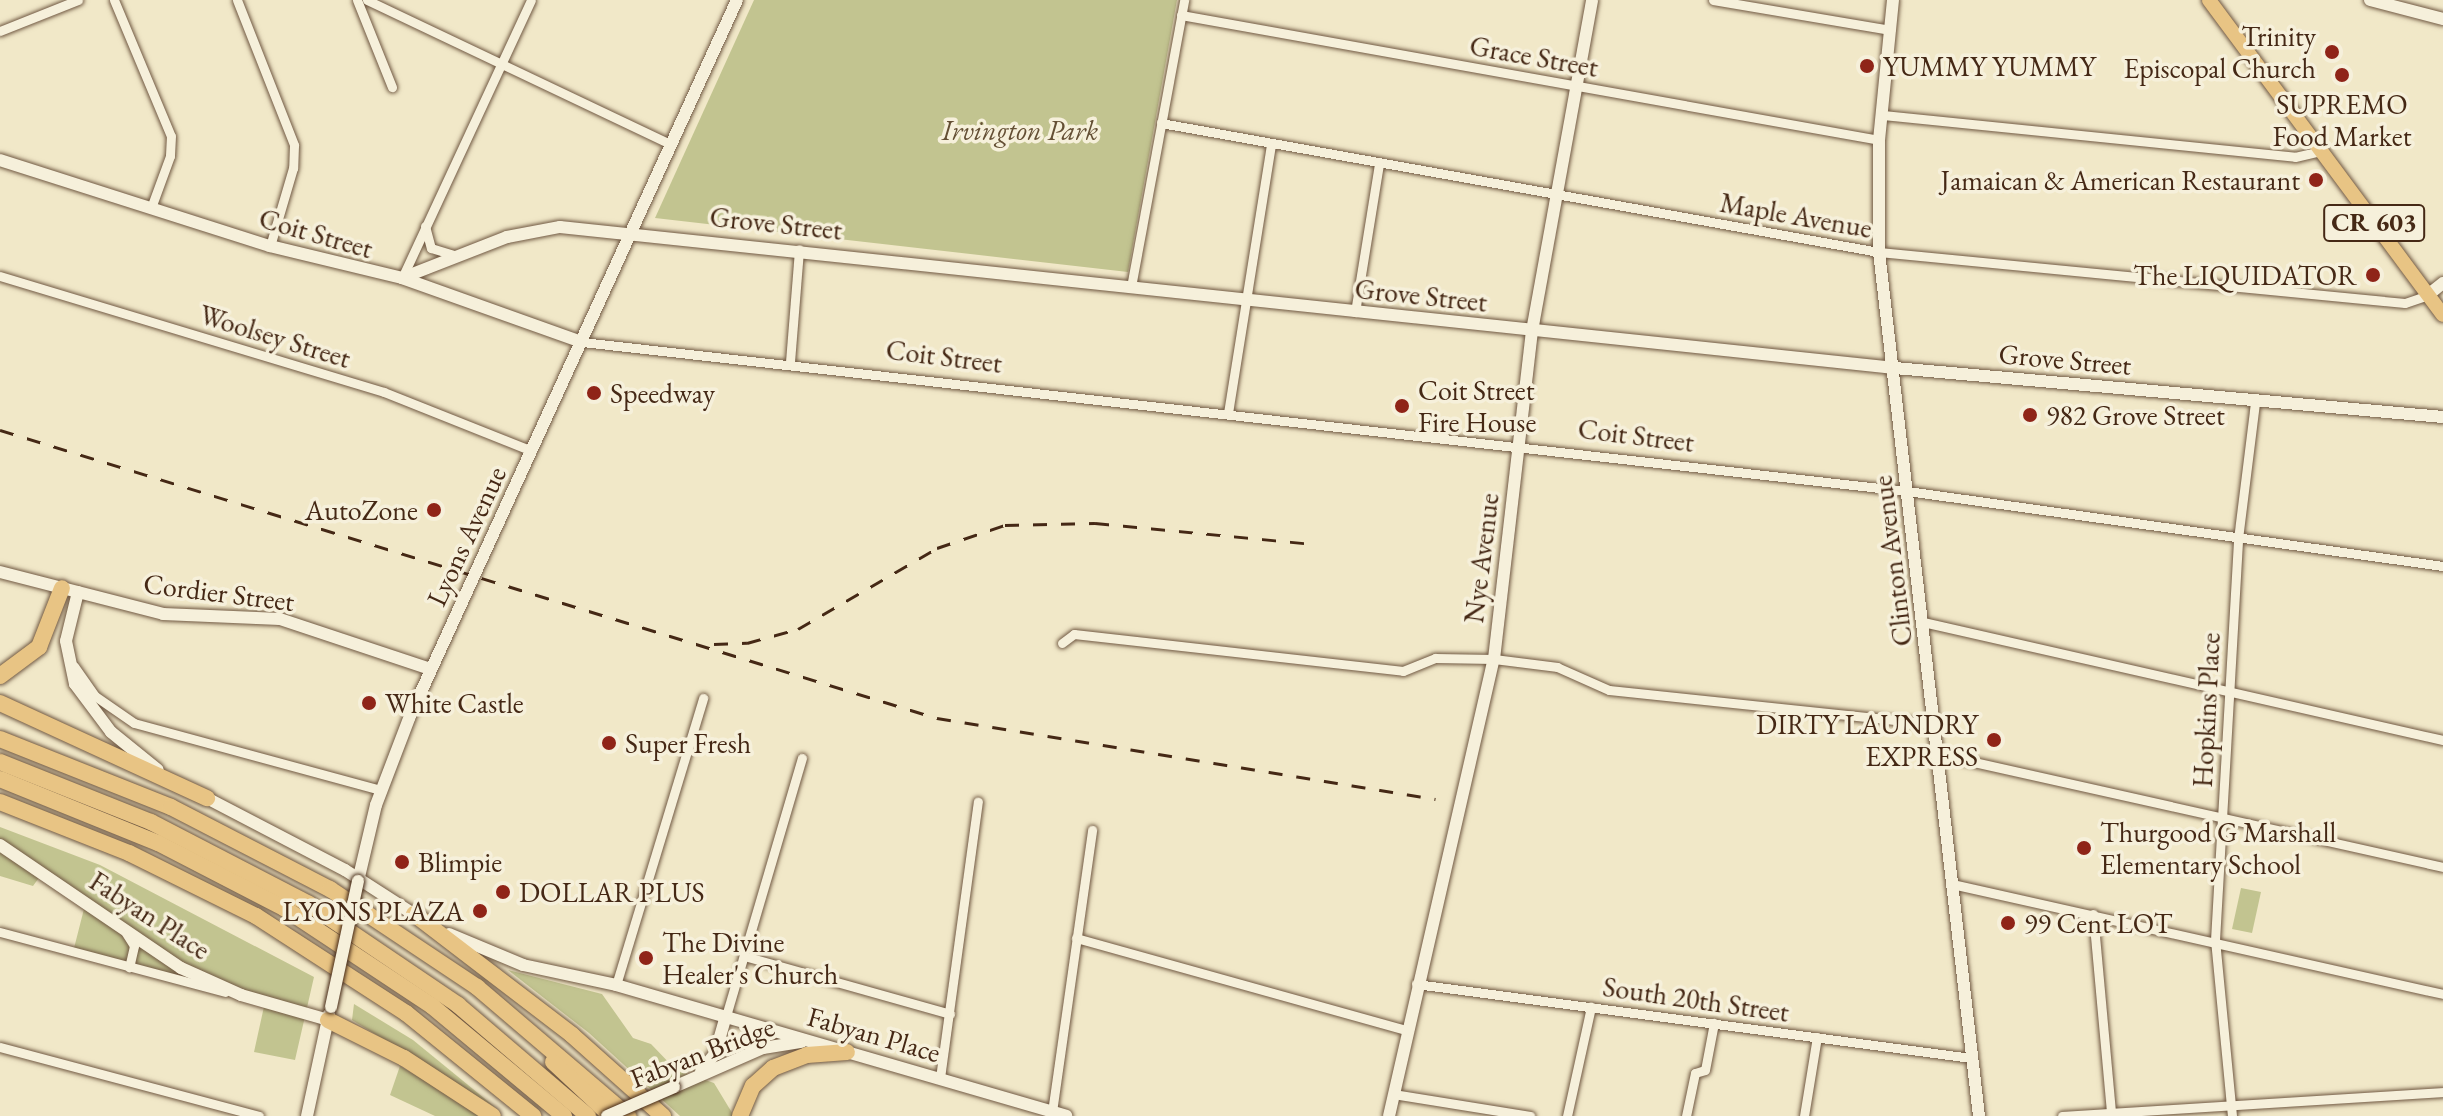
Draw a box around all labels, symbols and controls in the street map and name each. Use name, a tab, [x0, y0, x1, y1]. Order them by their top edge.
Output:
place label: Trinity Episcopal Church	[2123, 19, 2316, 85]
street label: Grace Street	[1467, 28, 1601, 84]
marker: Trinity Episcopal Church	[2323, 43, 2341, 61]
place label: YUMMY YUMMY	[1883, 49, 2096, 83]
marker: YUMMY YUMMY	[1858, 57, 1876, 75]
marker: SUPREMO Food Market	[2333, 66, 2351, 84]
place label: SUPREMO Food Market	[2272, 87, 2412, 153]
park label: Irvington Park	[942, 113, 1098, 147]
place label: Jamaican & American Restaurant	[1941, 163, 2300, 197]
marker: Jamaican & American Restaurant	[2307, 171, 2325, 189]
street label: Maple Avenue	[1717, 185, 1875, 245]
street label: Grove Street	[708, 199, 844, 247]
street label: Coit Street	[255, 201, 377, 265]
road number: CR 603	[2322, 201, 2426, 245]
place label: The LIQUIDATOR	[2133, 258, 2357, 292]
marker: The LIQUIDATOR	[2364, 266, 2382, 284]
street label: Grove Street	[1353, 271, 1489, 319]
street label: Woolsey Street	[195, 297, 355, 375]
street label: Coit Street	[884, 332, 1004, 380]
street label: Grove Street	[1997, 336, 2133, 382]
place label: Coit Street Fire House	[1418, 373, 1536, 439]
place label: Speedway	[610, 376, 715, 410]
marker: Speedway	[585, 384, 603, 402]
marker: Coit Street Fire House	[1393, 397, 1411, 415]
place label: 982 Grove Street	[2046, 398, 2225, 432]
marker: 982 Grove Street	[2021, 406, 2039, 424]
street label: Coit Street	[1576, 411, 1696, 459]
street label: Lyons Avenue	[419, 461, 513, 611]
street label: Clinton Avenue	[1865, 474, 1919, 648]
street label: Nye Avenue	[1456, 491, 1506, 625]
place label: AutoZone	[305, 493, 418, 527]
marker: AutoZone	[425, 501, 443, 519]
street label: Cordier Street	[142, 566, 296, 618]
street label: Hopkins Place	[2185, 632, 2227, 788]
place label: White Castle	[385, 686, 524, 720]
marker: White Castle	[360, 694, 378, 712]
place label: DIRTY LAUNDRY EXPRESS	[1756, 707, 1978, 773]
place label: Super Fresh	[625, 726, 751, 760]
marker: DIRTY LAUNDRY EXPRESS	[1985, 731, 2003, 749]
marker: Super Fresh	[600, 734, 618, 752]
place label: Thurgood G Marshall Elementary School	[2100, 815, 2336, 881]
marker: Thurgood G Marshall Elementary School	[2075, 839, 2093, 857]
place label: Blimpie	[418, 845, 502, 879]
marker: Blimpie	[393, 853, 411, 871]
street label: Fabyan Place	[83, 864, 217, 966]
place label: DOLLAR PLUS	[519, 875, 705, 909]
marker: DOLLAR PLUS	[494, 883, 512, 901]
place label: LYONS PLAZA	[282, 894, 464, 928]
marker: LYONS PLAZA	[471, 902, 489, 920]
place label: 99 Cent LOT	[2024, 906, 2172, 940]
marker: 99 Cent LOT	[1999, 914, 2017, 932]
place label: The Divine Healer's Church	[662, 925, 838, 991]
marker: The Divine Healer's Church	[637, 949, 655, 967]
street label: South 20th Street	[1601, 969, 1791, 1029]
street label: Fabyan Place	[804, 999, 944, 1069]
street label: Fabyan Bridge	[625, 1009, 779, 1095]

